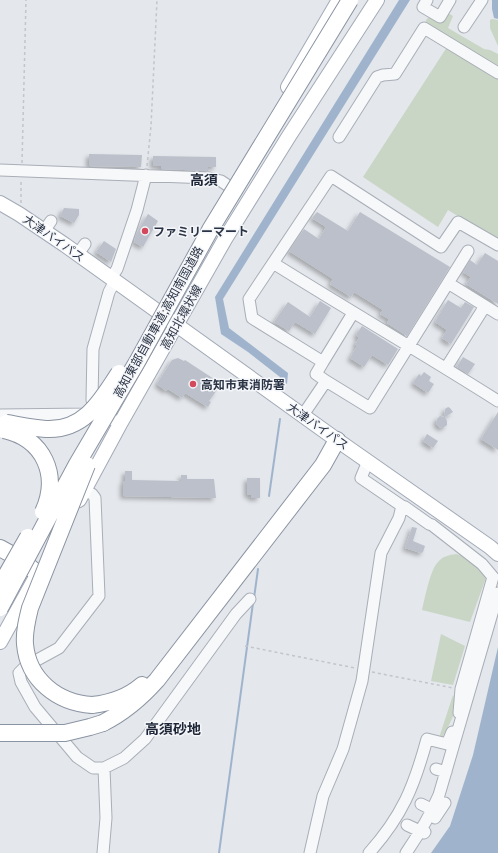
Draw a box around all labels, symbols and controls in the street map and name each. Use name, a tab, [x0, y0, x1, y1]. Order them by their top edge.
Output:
district label: 高須	[190, 171, 218, 189]
street label: 大津バイパス	[20, 211, 88, 265]
place label: ファミリーマート	[153, 224, 249, 239]
marker: ファミリーマート	[140, 226, 150, 236]
street label: 高知東部自動車道;高知南国道路	[110, 244, 206, 400]
street label: 高知北環状線	[157, 282, 205, 352]
place label: 高知市東消防署	[201, 377, 285, 392]
marker: 高知市東消防署	[188, 379, 198, 389]
street label: 大津バイパス	[284, 399, 352, 453]
district label: 高須砂地	[145, 720, 201, 738]

